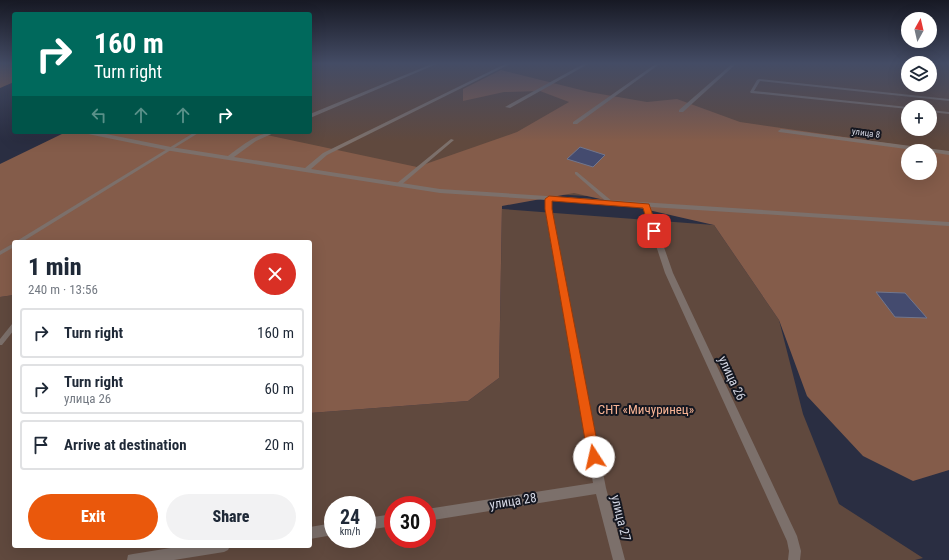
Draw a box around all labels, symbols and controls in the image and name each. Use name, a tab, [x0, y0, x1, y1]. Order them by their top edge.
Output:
north arrow	[901, 12, 937, 48]
map controls	[901, 12, 937, 180]
text: 160 m	[94, 27, 164, 60]
icon: right	[28, 28, 80, 80]
button: layers	[901, 56, 937, 92]
text: Turn right	[94, 61, 162, 82]
button: +	[901, 100, 937, 136]
icon: left	[88, 104, 110, 126]
icon: ahead	[130, 104, 152, 126]
icon: ahead	[172, 104, 194, 126]
icon: right	[214, 104, 236, 126]
street label: улица 8	[851, 126, 881, 140]
button: −	[901, 144, 937, 180]
pin	[637, 214, 671, 248]
icon: arrive	[643, 220, 665, 242]
text: 1 min	[28, 253, 82, 281]
button: close	[254, 253, 296, 295]
text: 240 m · 13:56	[28, 282, 98, 297]
icon: right	[30, 322, 52, 344]
text: Turn right	[64, 324, 123, 342]
text: 160 m	[257, 324, 294, 342]
street label: улица 26	[715, 353, 749, 403]
text: Turn right	[64, 373, 123, 391]
icon: right	[30, 378, 52, 400]
text: 60 m	[264, 380, 294, 398]
text: улица 26	[64, 391, 111, 406]
park label: СНТ «Мичуринец»	[598, 402, 694, 417]
icon: arrive	[30, 434, 52, 456]
text: Arrive at destination	[64, 436, 187, 454]
text: 20 m	[264, 436, 294, 454]
position arrow	[573, 436, 615, 478]
street label: улица 28	[488, 490, 538, 512]
street label: улица 27	[608, 493, 634, 543]
button: Exit	[28, 494, 158, 540]
button: Share	[166, 494, 296, 540]
speed limit sign: 30	[384, 496, 436, 548]
text: 24	[340, 505, 360, 529]
text: km/h	[340, 526, 360, 537]

